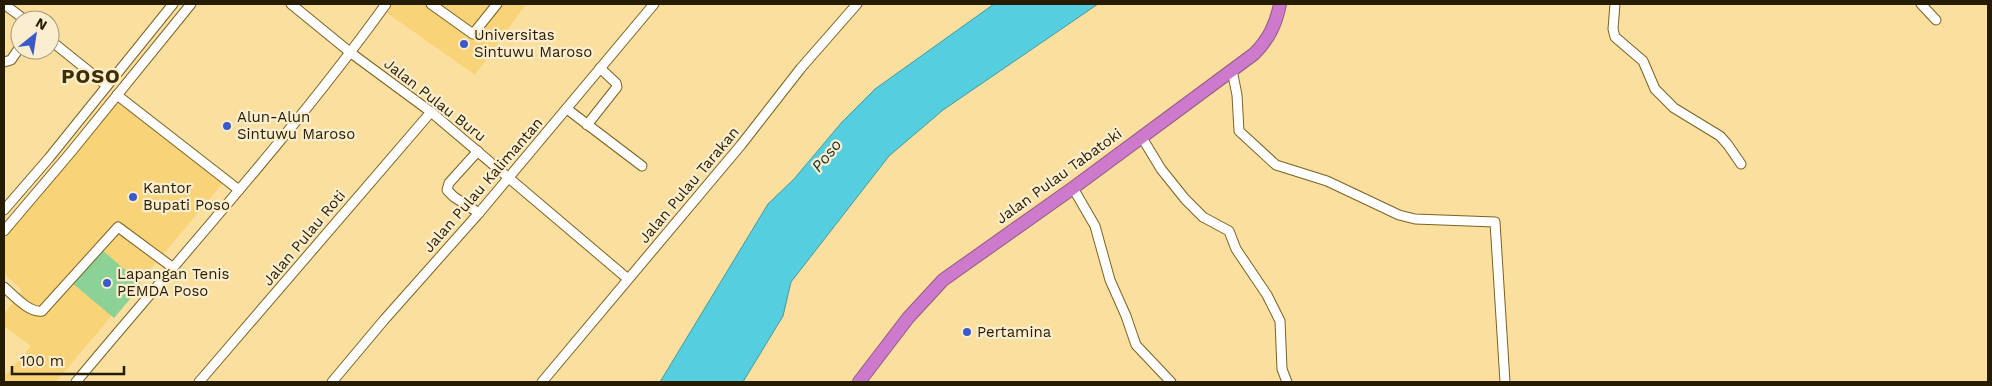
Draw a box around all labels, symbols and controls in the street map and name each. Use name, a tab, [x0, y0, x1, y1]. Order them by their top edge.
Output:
north arrow	[10, 10, 60, 60]
text: N	[33, 14, 50, 33]
place label: Universitas Sintuwu Maroso	[474, 26, 592, 61]
marker: Universitas Sintuwu Maroso	[458, 38, 470, 50]
street label: Jalan Pulau Buru	[380, 55, 490, 145]
district label: POSO	[61, 64, 121, 88]
place label: Alun-Alun Sintuwu Maroso	[237, 108, 355, 143]
street label: Jalan Pulau Kalimantan	[420, 114, 546, 256]
marker: Alun-Alun Sintuwu Maroso	[221, 120, 233, 132]
street label: Jalan Pulau Tarakan	[635, 123, 743, 247]
street label: Jalan Pulau Tabatoki	[993, 124, 1125, 228]
water label: Poso	[807, 135, 845, 176]
place label: Kantor Bupati Poso	[143, 179, 230, 214]
street label: Jalan Pulau Roti	[259, 187, 349, 289]
marker: Kantor Bupati Poso	[127, 191, 139, 203]
place label: Lapangan Tenis PEMDA Poso	[117, 265, 229, 300]
marker: Lapangan Tenis PEMDA Poso	[101, 277, 113, 289]
place label: Pertamina	[977, 323, 1052, 341]
marker: Pertamina	[961, 326, 973, 338]
scale bar	[12, 344, 125, 376]
text: 100 m	[20, 352, 64, 370]

